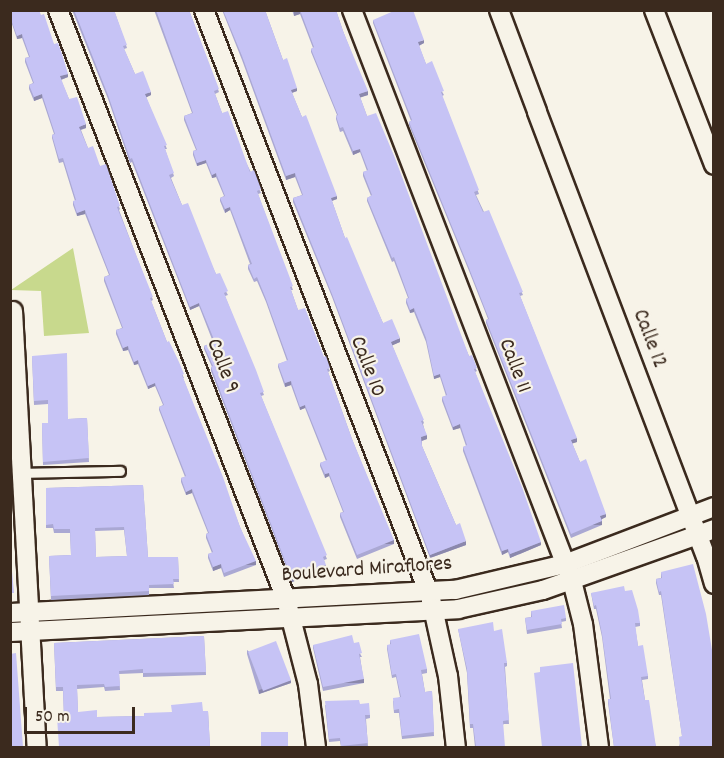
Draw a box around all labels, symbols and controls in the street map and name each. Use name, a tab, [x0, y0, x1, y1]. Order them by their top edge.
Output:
street label: Calle 12	[626, 306, 672, 372]
street label: Calle 10	[343, 333, 391, 401]
street label: Calle 9	[200, 335, 244, 397]
street label: Calle 11	[492, 335, 536, 397]
street label: Boulevard Miraflores	[281, 551, 453, 589]
scale bar	[27, 695, 138, 733]
text: 50 m	[35, 705, 70, 730]

